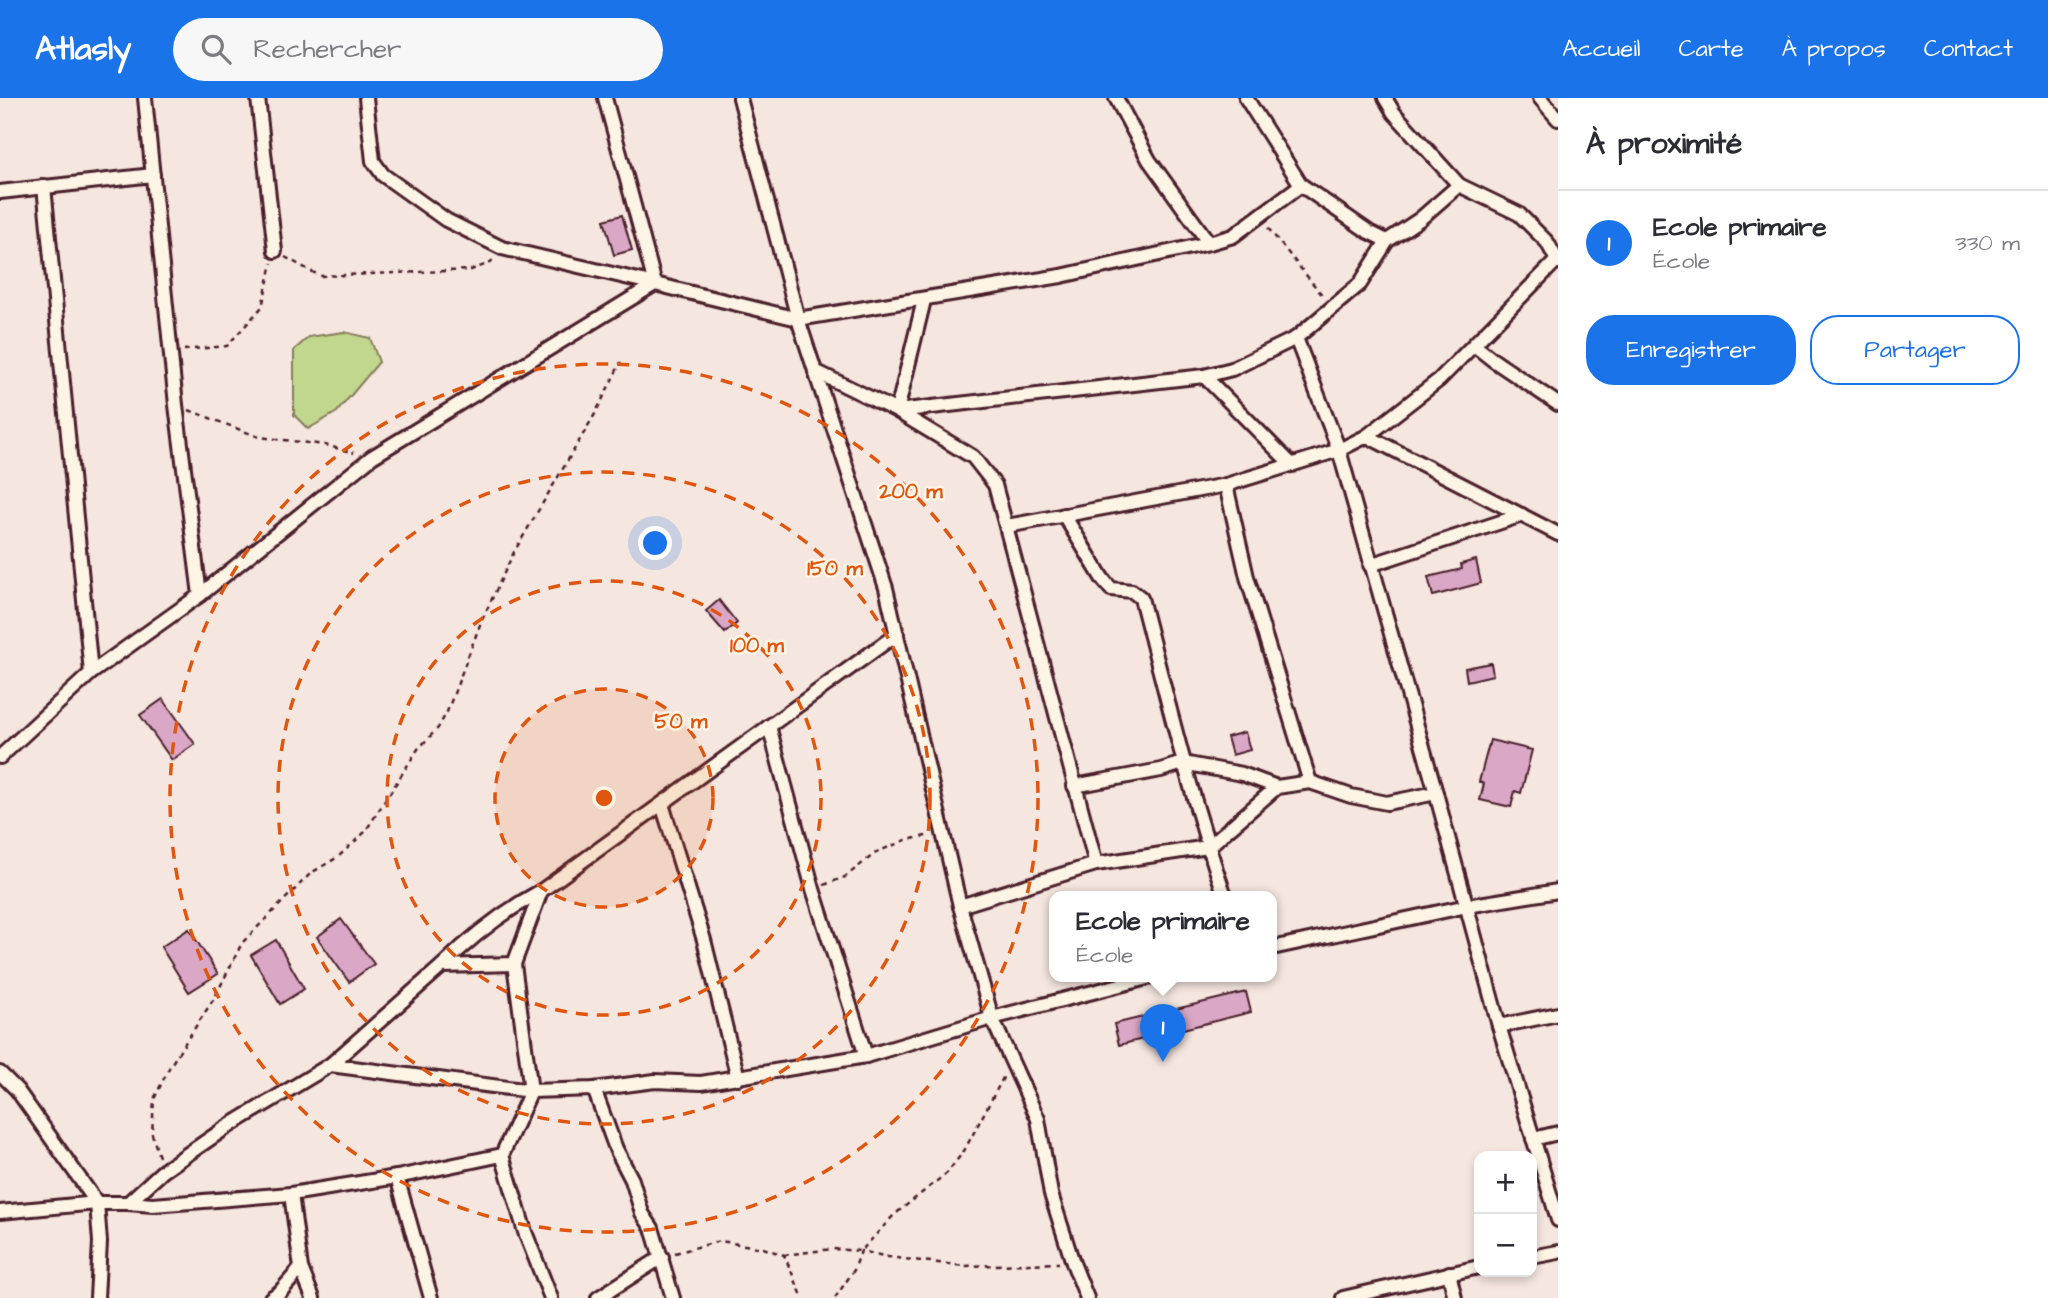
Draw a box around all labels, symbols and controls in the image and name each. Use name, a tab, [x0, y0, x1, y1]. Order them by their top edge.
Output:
search box	[173, 18, 663, 81]
text: Atlasly	[35, 26, 131, 72]
icon: search	[197, 30, 235, 68]
text: Rechercher	[253, 31, 401, 67]
text: Accueil	[1562, 32, 1641, 66]
text: Carte	[1679, 32, 1744, 66]
text: À propos	[1782, 32, 1886, 66]
text: Contact	[1924, 32, 2013, 66]
text: À proximité	[1586, 123, 1742, 165]
text: Ecole primaire	[1653, 209, 1827, 245]
text: 1	[1608, 227, 1610, 259]
text: 330 m	[1955, 227, 2020, 259]
text: École	[1653, 245, 1710, 277]
button: Enregistrer	[1586, 315, 1796, 385]
button: Partager	[1810, 315, 2020, 385]
text: 200 m	[878, 477, 943, 506]
your location	[638, 526, 672, 560]
text: 150 m	[807, 554, 863, 583]
text: 100 m	[730, 631, 785, 660]
text: 50 m	[655, 707, 708, 736]
centre of rings	[592, 786, 616, 810]
popup	[1049, 891, 1277, 982]
text: Ecole primaire	[1076, 903, 1250, 939]
text: École	[1076, 939, 1133, 971]
pin: 1	[1140, 1004, 1186, 1062]
map controls	[1474, 1151, 1537, 1277]
button: +	[1474, 1151, 1537, 1214]
button: −	[1474, 1214, 1537, 1277]

